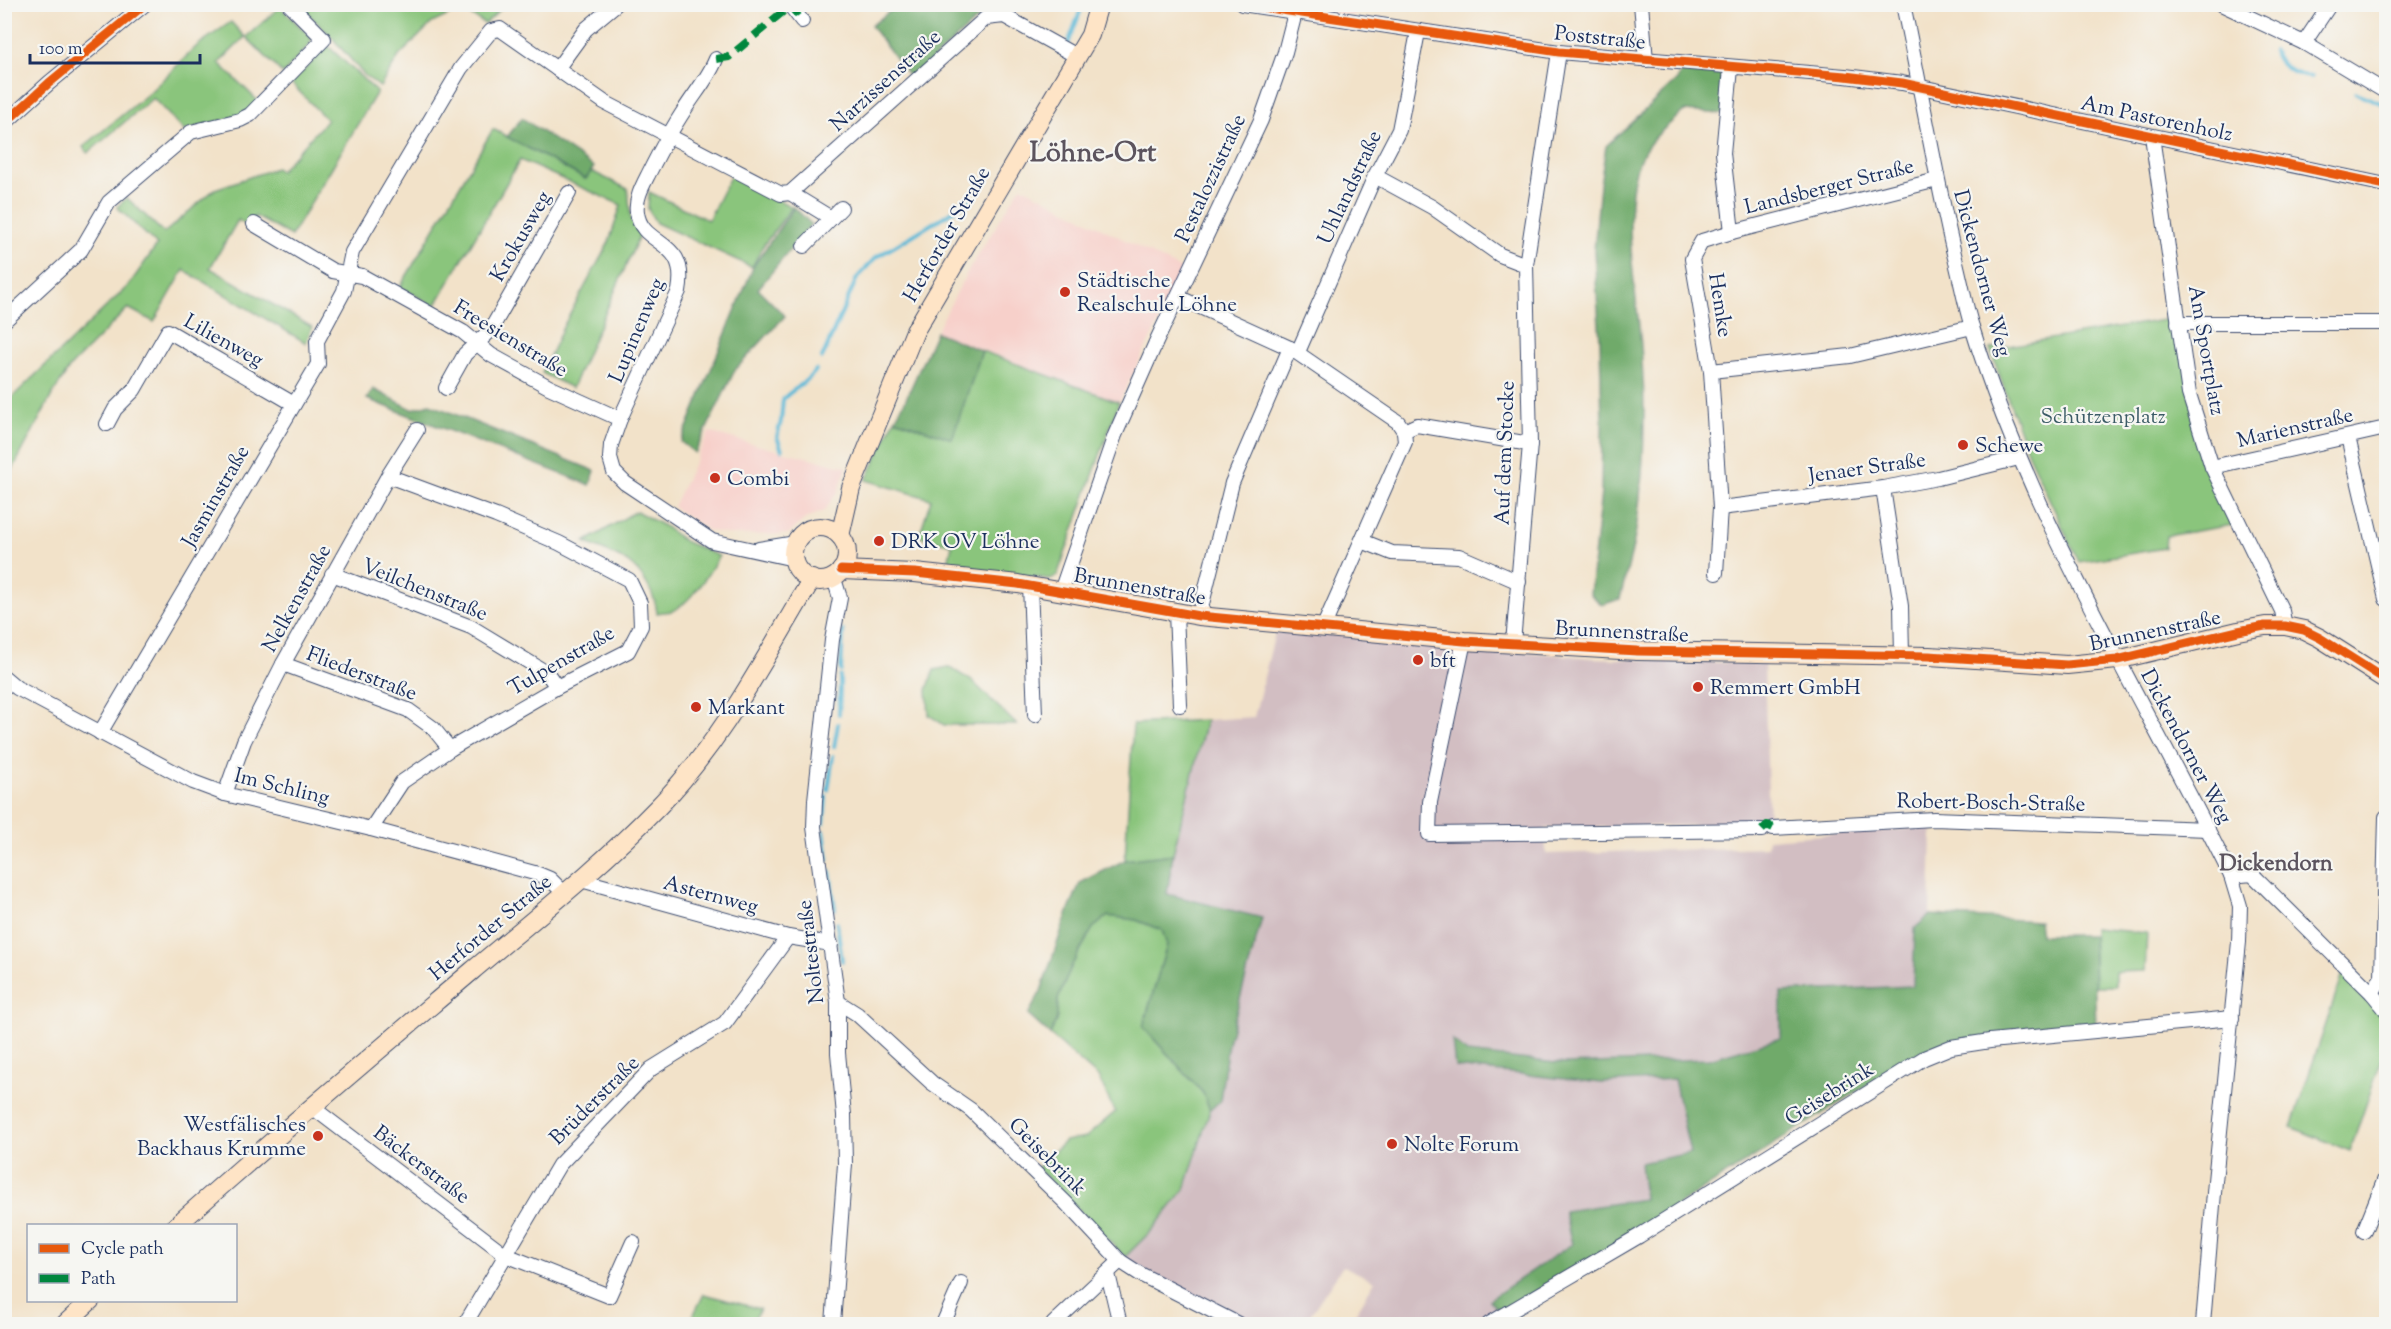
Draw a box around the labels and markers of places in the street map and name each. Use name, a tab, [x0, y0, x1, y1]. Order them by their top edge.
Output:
place label: Städtische Realschule Löhne	[1077, 267, 1237, 321]
marker: Städtische Realschule Löhne	[1058, 285, 1072, 299]
place label: Schewe	[1975, 432, 2043, 462]
marker: Schewe	[1956, 438, 1970, 452]
place label: Combi	[727, 465, 789, 495]
marker: Combi	[708, 471, 722, 485]
place label: DRK OV Löhne	[891, 528, 1040, 558]
marker: DRK OV Löhne	[872, 534, 886, 548]
place label: bft	[1430, 647, 1456, 677]
marker: bft	[1411, 653, 1425, 667]
place label: Remmert GmbH	[1710, 674, 1861, 704]
marker: Remmert GmbH	[1691, 680, 1705, 694]
place label: Markant	[708, 694, 785, 724]
marker: Markant	[689, 700, 703, 714]
place label: Westfälisches Backhaus Krumme	[137, 1111, 306, 1165]
marker: Westfälisches Backhaus Krumme	[311, 1129, 325, 1143]
place label: Nolte Forum	[1404, 1131, 1519, 1161]
marker: Nolte Forum	[1385, 1137, 1399, 1151]

